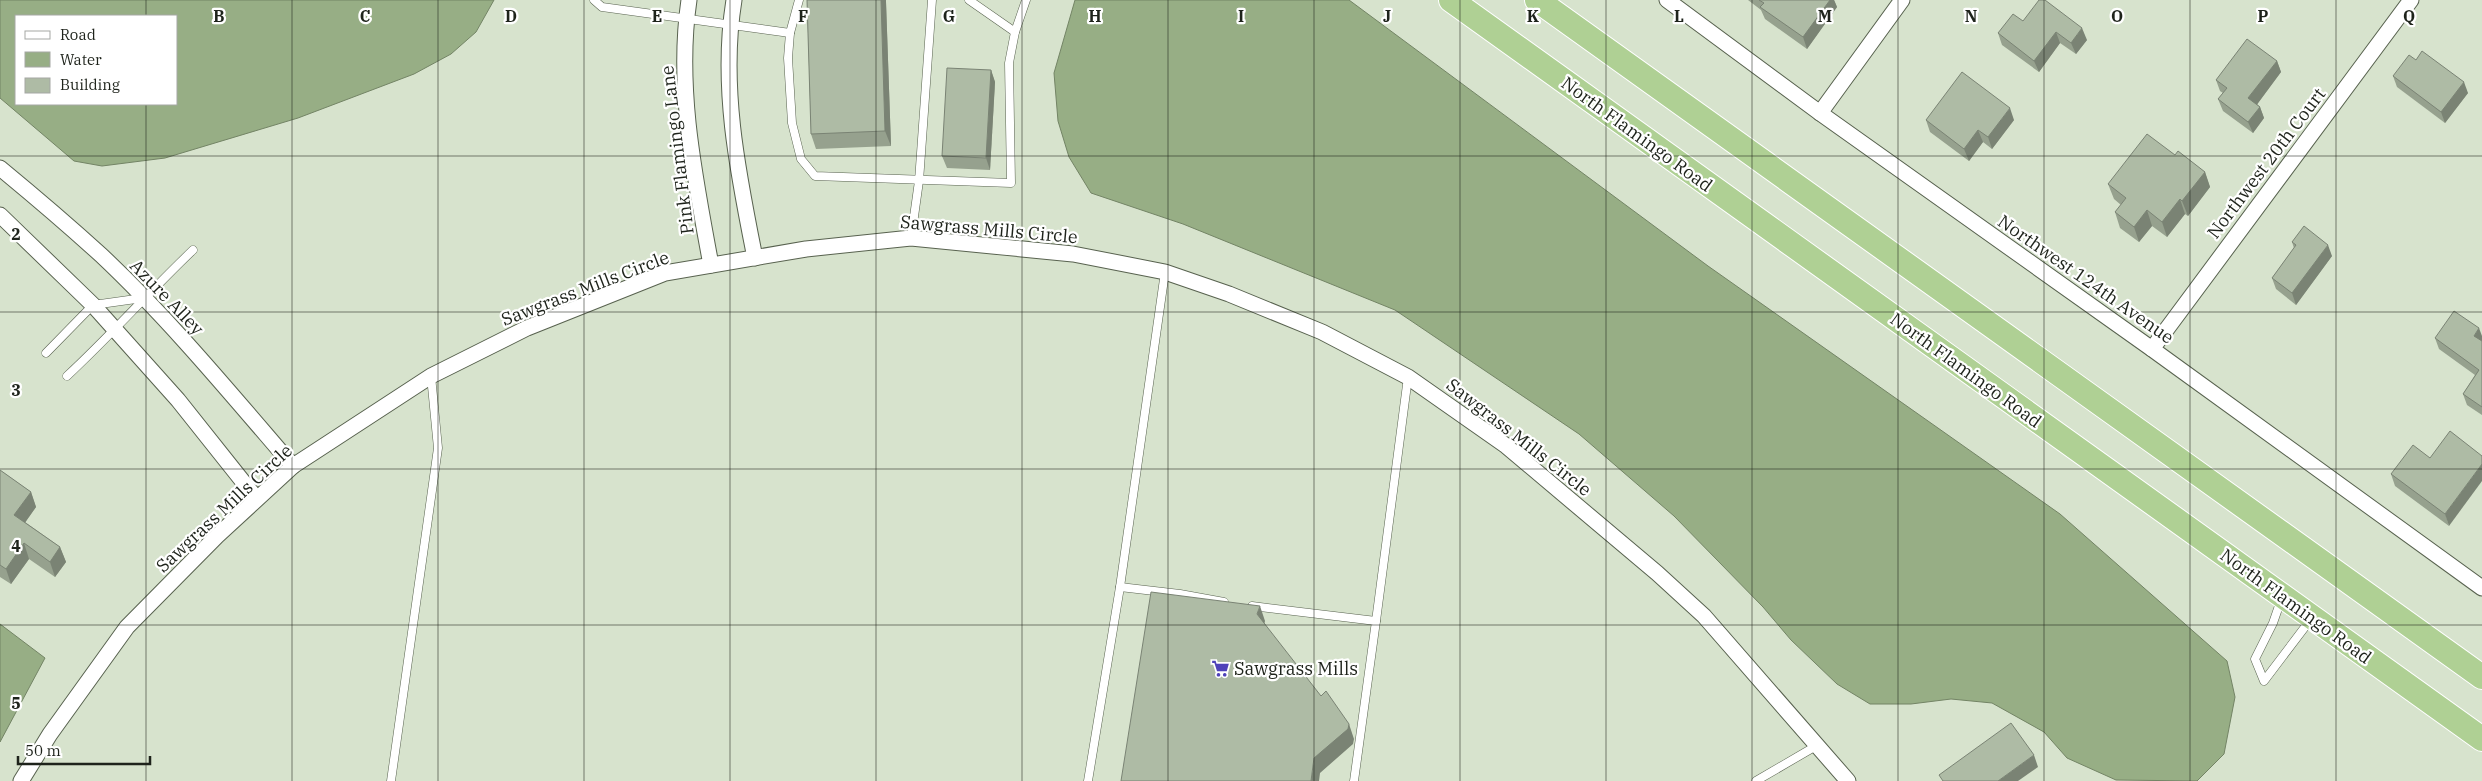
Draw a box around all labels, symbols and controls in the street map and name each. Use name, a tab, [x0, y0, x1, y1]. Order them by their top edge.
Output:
text: B	[213, 6, 225, 26]
text: C	[360, 6, 370, 26]
text: D	[505, 6, 517, 26]
text: E	[652, 6, 662, 26]
text: F	[798, 6, 808, 26]
text: G	[943, 6, 955, 26]
text: H	[1089, 6, 1102, 26]
text: I	[1238, 6, 1244, 26]
text: J	[1383, 6, 1391, 26]
text: K	[1527, 6, 1540, 26]
text: L	[1674, 6, 1684, 26]
text: M	[1818, 6, 1832, 26]
text: N	[1965, 6, 1977, 26]
text: O	[2111, 6, 2123, 26]
text: P	[2258, 6, 2269, 26]
text: Q	[2403, 6, 2415, 26]
legend	[15, 15, 178, 105]
text: Road	[60, 25, 96, 44]
text: Water	[60, 50, 102, 69]
street label: Pink Flamingo Lane	[655, 64, 699, 236]
street label: North Flamingo Road	[1557, 71, 1717, 197]
text: Building	[60, 75, 120, 94]
street label: Northwest 20th Court	[2202, 83, 2330, 243]
street label: Northwest 124th Avenue	[1993, 209, 2179, 349]
street label: Sawgrass Mills Circle	[899, 210, 1079, 248]
text: 2	[11, 224, 21, 244]
street label: Sawgrass Mills Circle	[498, 245, 672, 331]
street label: Azure Alley	[125, 254, 209, 340]
street label: North Flamingo Road	[1886, 307, 2046, 433]
street label: Sawgrass Mills Circle	[1442, 373, 1596, 501]
text: 3	[11, 380, 21, 400]
street label: Sawgrass Mills Circle	[151, 439, 297, 577]
text: 4	[11, 536, 21, 556]
street label: North Flamingo Road	[2216, 543, 2376, 669]
place label: Sawgrass Mills	[1234, 657, 1358, 680]
supermarket icon: Sawgrass Mills	[1210, 658, 1230, 678]
text: 5	[11, 693, 21, 713]
scale bar	[18, 734, 150, 766]
text: 50 m	[25, 741, 61, 760]

